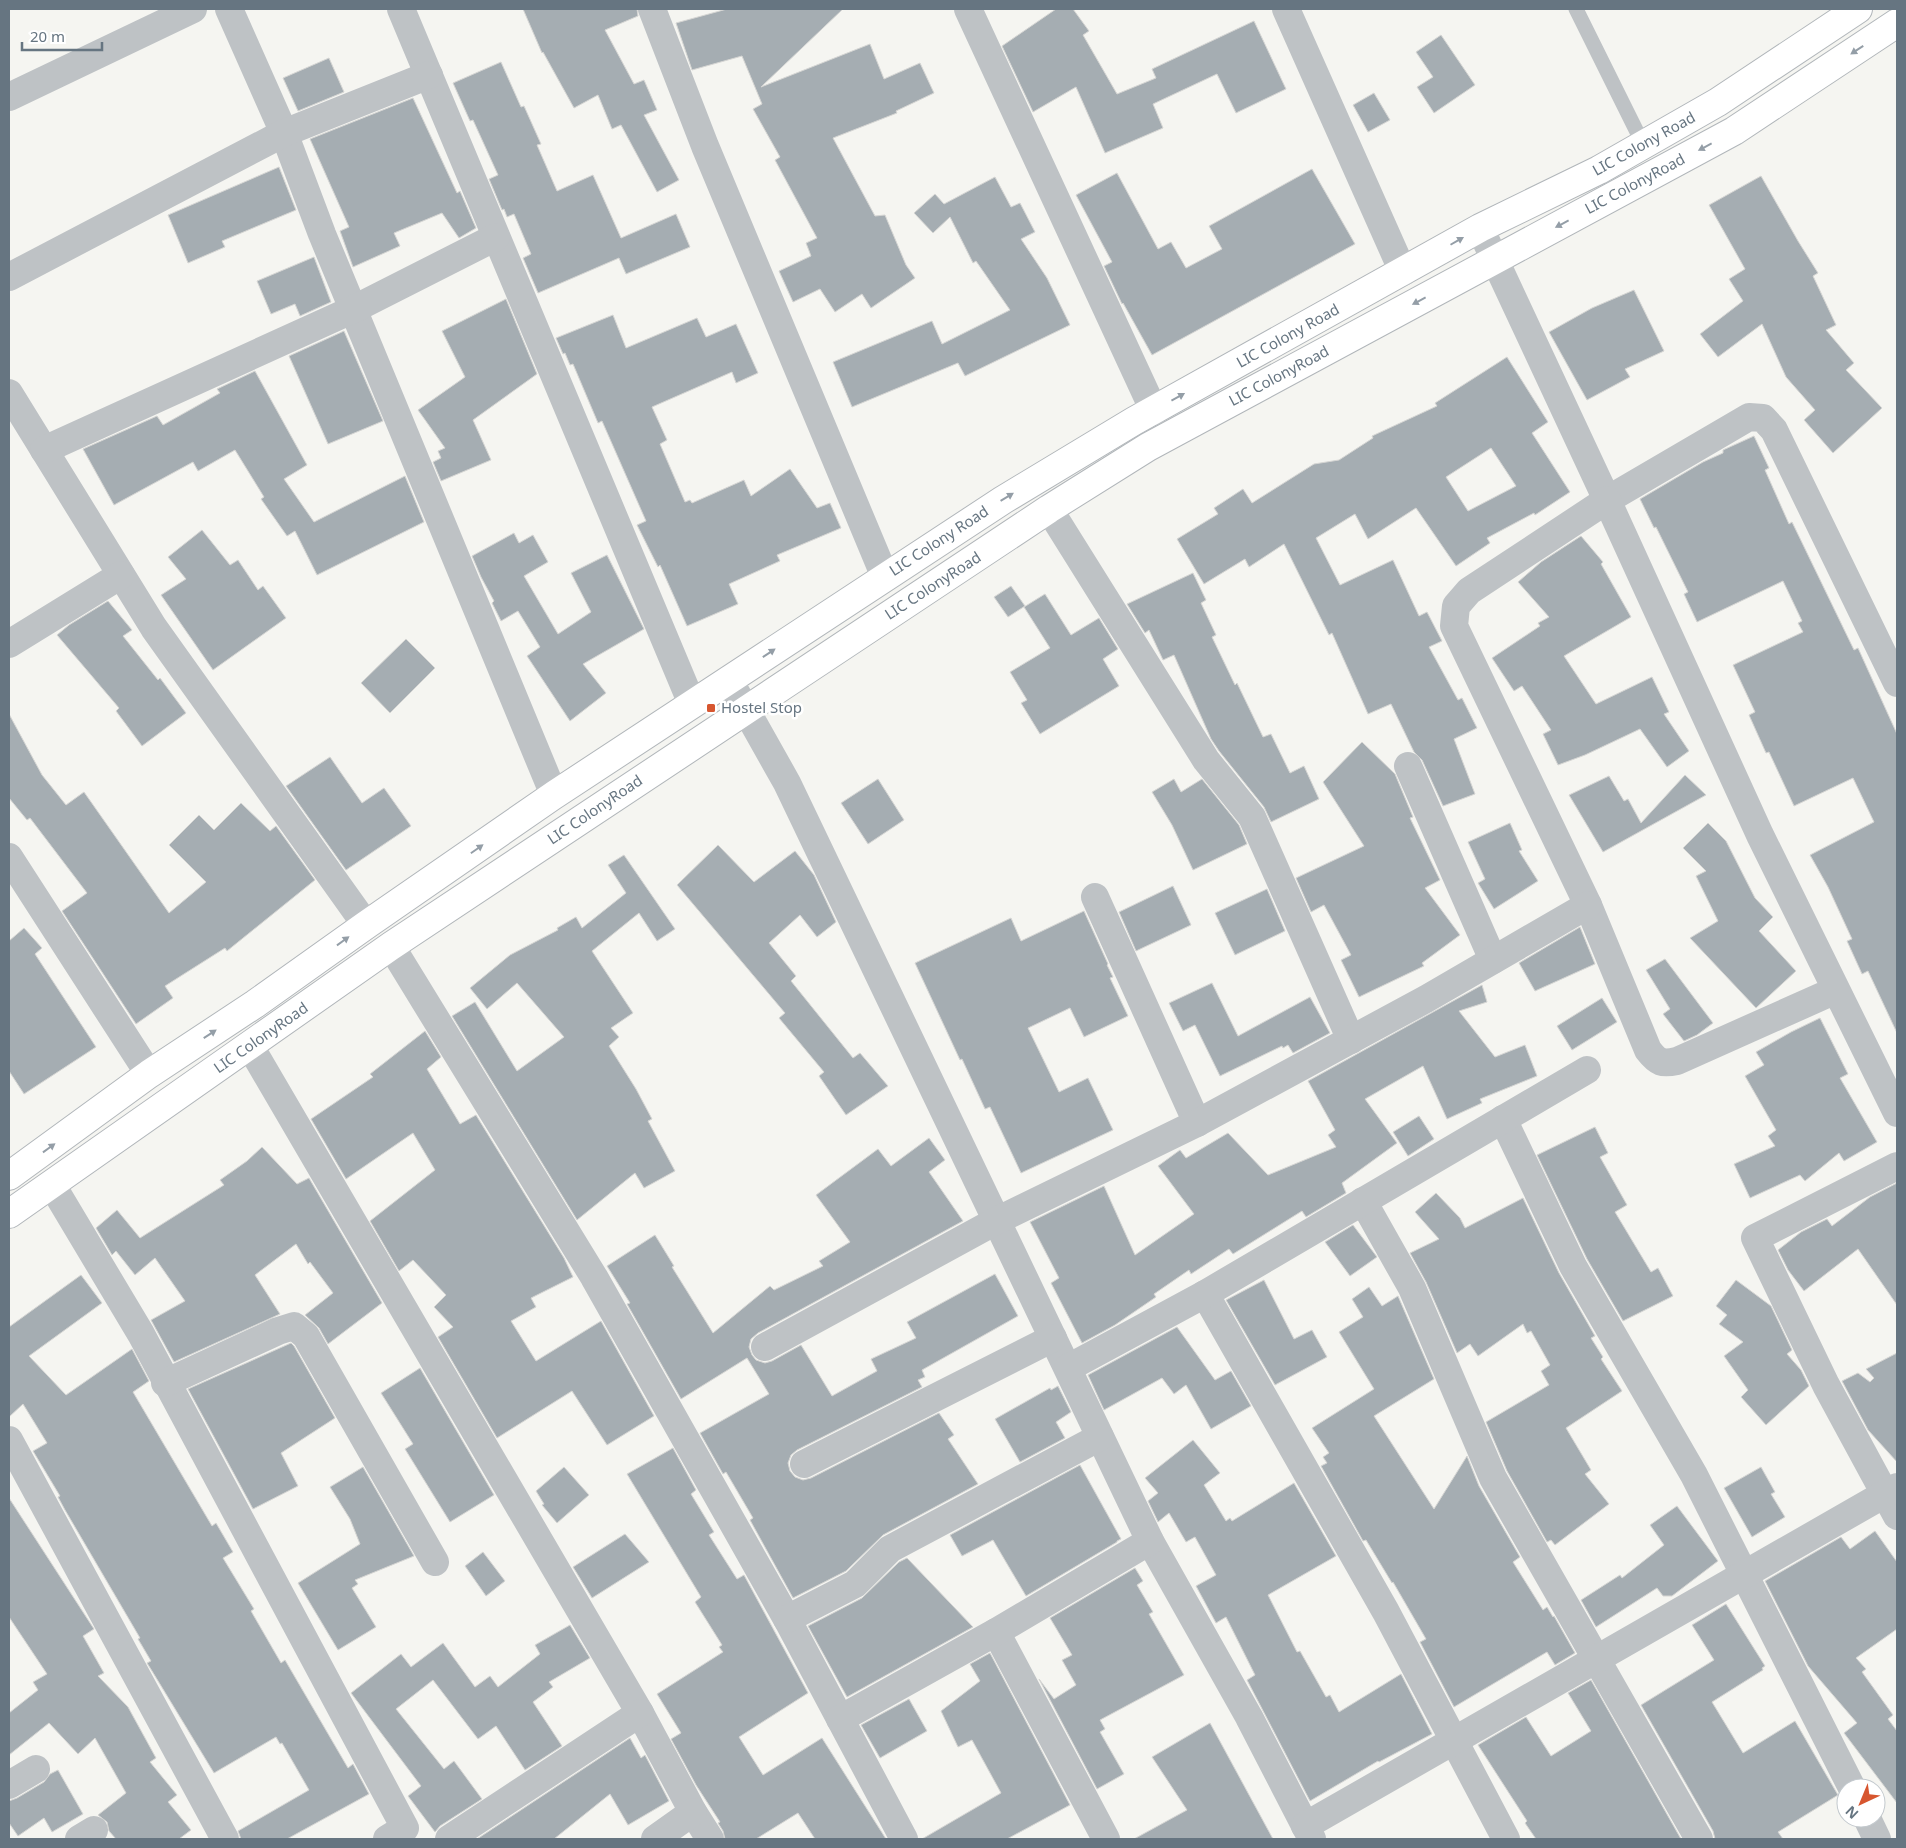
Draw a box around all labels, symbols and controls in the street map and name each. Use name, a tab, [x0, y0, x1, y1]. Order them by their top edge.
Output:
scale bar	[22, 20, 102, 52]
text: 20 m	[30, 26, 65, 46]
one-way arrow	[1850, 45, 1863, 55]
street label: LIC Colony Road	[1589, 107, 1699, 180]
one-way arrow	[1698, 143, 1712, 151]
street label: LIC ColonyRoad	[1581, 148, 1688, 218]
one-way arrow	[1554, 220, 1569, 228]
one-way arrow	[1450, 237, 1464, 245]
one-way arrow	[1411, 297, 1426, 305]
street label: LIC Colony Road	[1233, 299, 1343, 372]
street label: LIC ColonyRoad	[1225, 340, 1332, 410]
one-way arrow	[1171, 393, 1185, 402]
one-way arrow	[1001, 492, 1014, 502]
street label: LIC Colony Road	[885, 501, 992, 580]
street label: LIC ColonyRoad	[881, 547, 984, 624]
one-way arrow	[762, 649, 776, 658]
place label: Hostel Stop	[721, 697, 802, 717]
marker: Hostel Stop	[705, 702, 717, 714]
street label: LIC ColonyRoad	[543, 770, 646, 848]
one-way arrow	[470, 844, 484, 854]
one-way arrow	[336, 936, 349, 947]
street label: LIC ColonyRoad	[209, 997, 312, 1077]
one-way arrow	[203, 1029, 216, 1039]
one-way arrow	[42, 1143, 56, 1153]
north arrow	[1836, 1778, 1886, 1828]
text: N	[1841, 1802, 1862, 1824]

